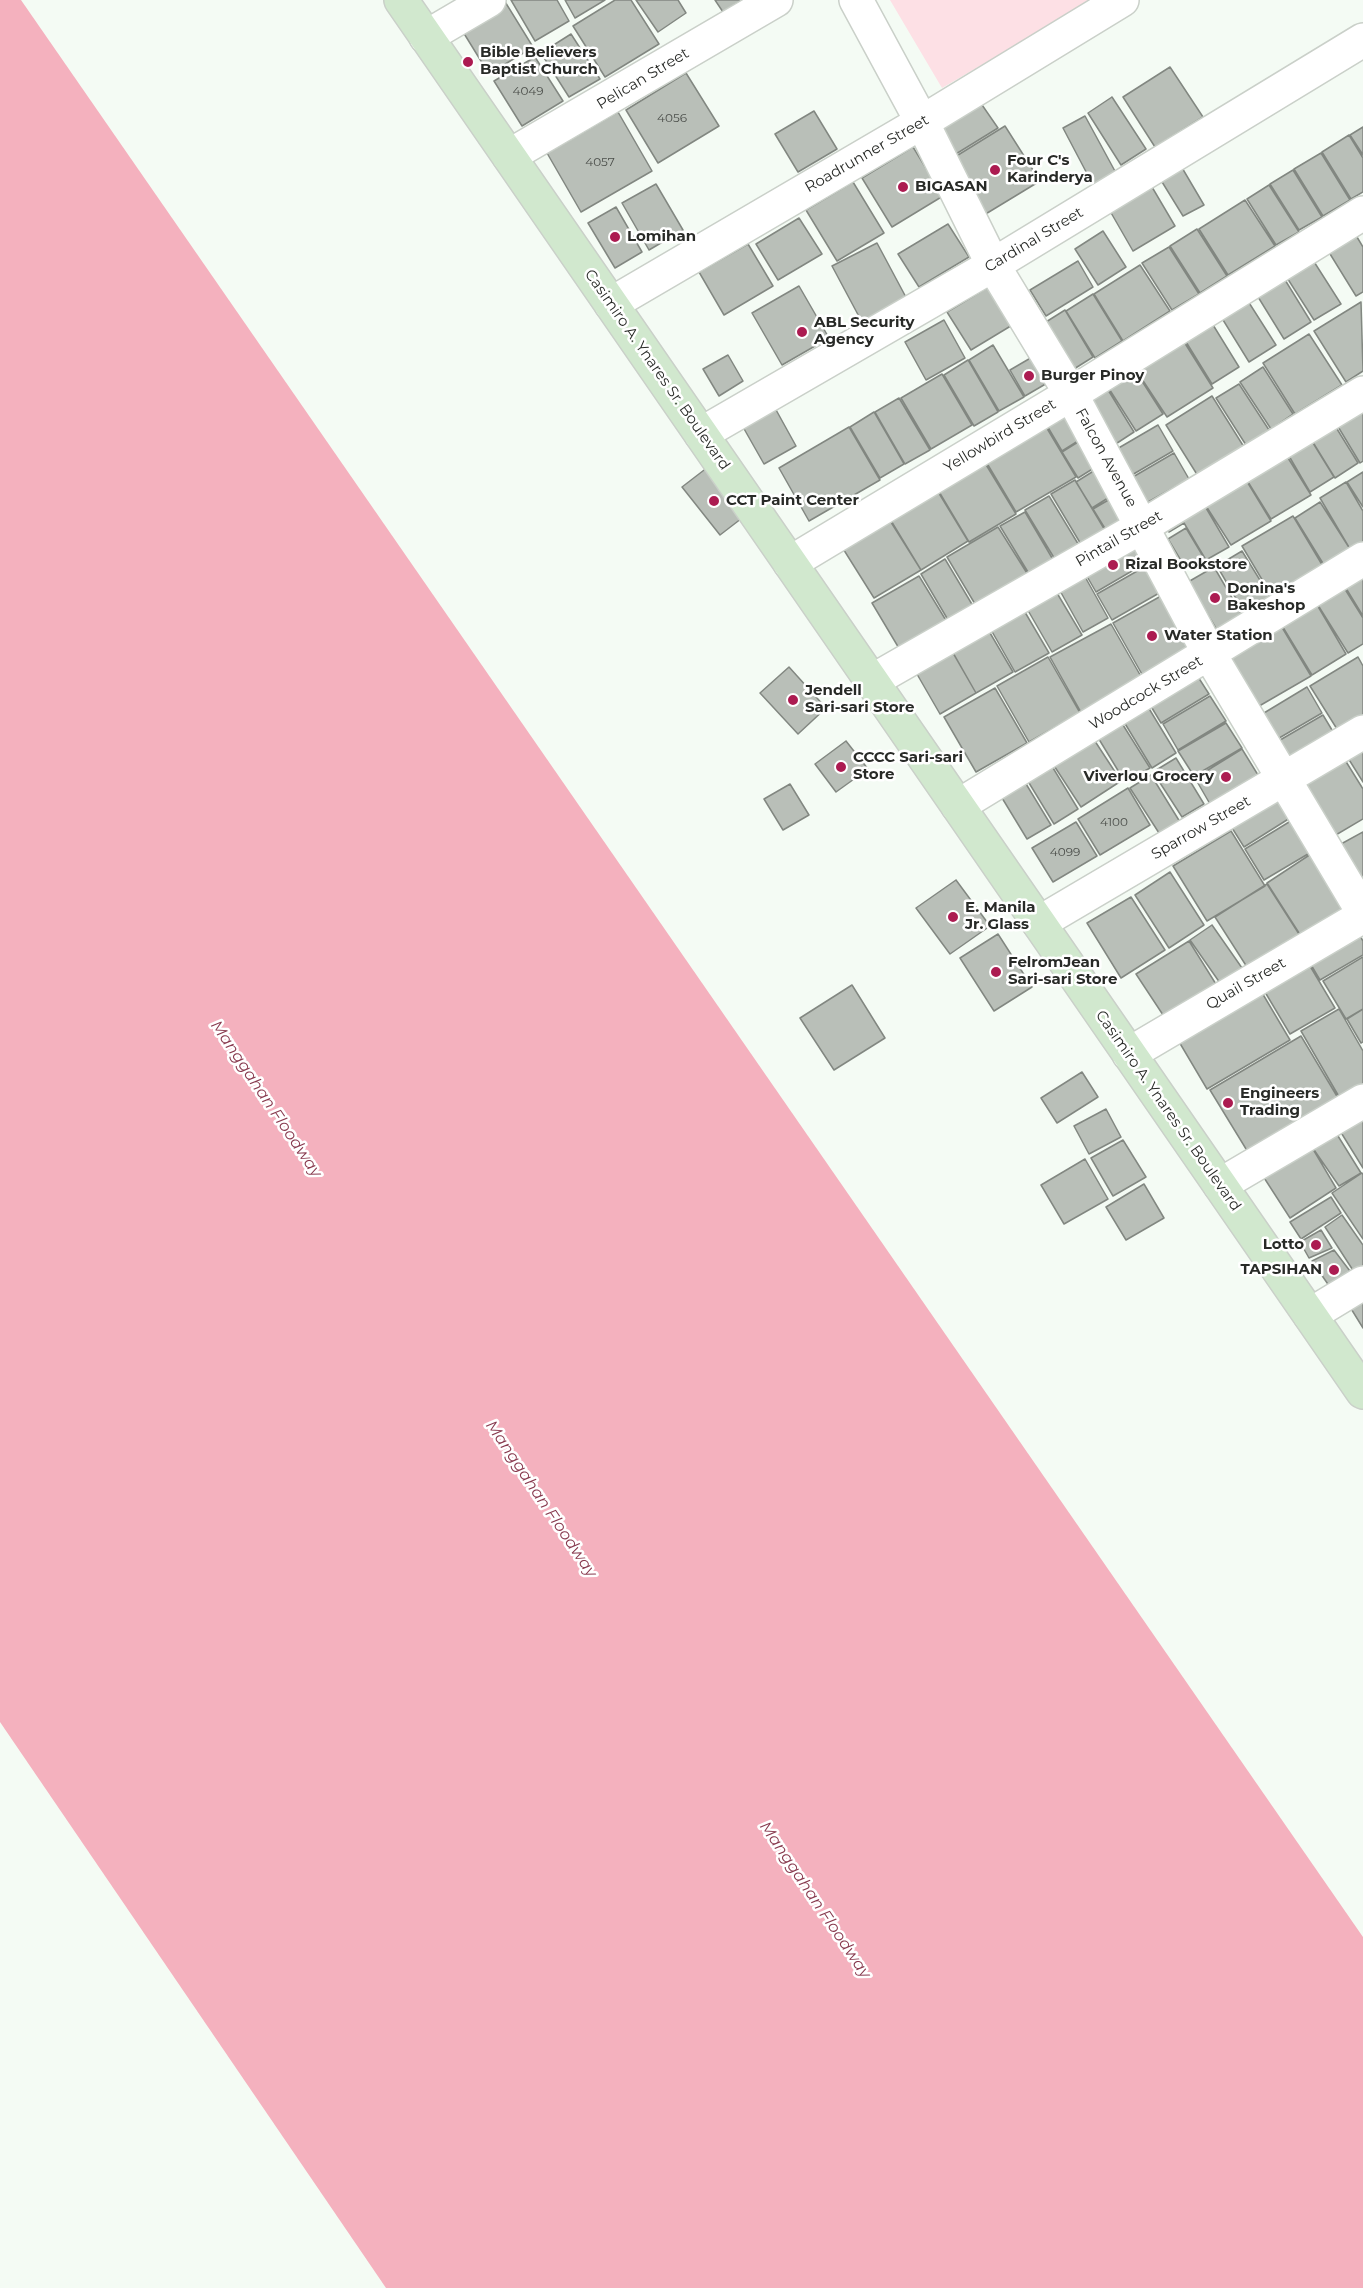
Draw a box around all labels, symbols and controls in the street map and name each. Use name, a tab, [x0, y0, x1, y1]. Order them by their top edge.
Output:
place label: Bible Believers Baptist Church	[480, 44, 598, 79]
street label: Pelican Street	[594, 44, 692, 114]
marker: Bible Believers Baptist Church	[461, 55, 475, 69]
house number: 4049	[512, 84, 544, 98]
house number: 4056	[657, 111, 687, 125]
street label: Roadrunner Street	[802, 111, 932, 197]
place label: Four C's Karinderya	[1007, 152, 1093, 187]
house number: 4057	[585, 155, 615, 169]
marker: Four C's Karinderya	[988, 163, 1002, 177]
place label: BIGASAN	[915, 178, 988, 196]
marker: BIGASAN	[896, 180, 910, 194]
street label: Cardinal Street	[981, 204, 1087, 276]
place label: Lomihan	[627, 228, 696, 246]
marker: Lomihan	[608, 230, 622, 244]
street label: Casimiro A. Ynares Sr. Boulevard	[581, 266, 733, 474]
place label: ABL Security Agency	[814, 314, 915, 349]
marker: ABL Security Agency	[795, 325, 809, 339]
place label: Burger Pinoy	[1041, 367, 1144, 385]
marker: Burger Pinoy	[1022, 369, 1036, 383]
street label: Yellowbird Street	[941, 395, 1059, 477]
street label: Falcon Avenue	[1071, 405, 1141, 511]
place label: CCT Paint Center	[726, 492, 859, 510]
marker: CCT Paint Center	[707, 494, 721, 508]
street label: Pintail Street	[1073, 507, 1165, 571]
place label: Rizal Bookstore	[1125, 556, 1247, 574]
marker: Rizal Bookstore	[1106, 558, 1120, 572]
place label: Donina's Bakeshop	[1227, 580, 1305, 615]
marker: Donina's Bakeshop	[1208, 591, 1222, 605]
place label: Water Station	[1164, 627, 1273, 645]
marker: Water Station	[1145, 629, 1159, 643]
street label: Woodcock Street	[1086, 652, 1206, 734]
place label: Jendell Sari-sari Store	[805, 682, 914, 717]
marker: Jendell Sari-sari Store	[786, 693, 800, 707]
place label: CCCC Sari-sari Store	[853, 749, 963, 784]
marker: CCCC Sari-sari Store	[834, 760, 848, 774]
place label: Viverlou Grocery	[1083, 768, 1214, 786]
marker: Viverlou Grocery	[1219, 770, 1233, 784]
street label: Sparrow Street	[1148, 792, 1254, 864]
house number: 4100	[1100, 815, 1128, 829]
house number: 4099	[1050, 845, 1080, 859]
place label: E. Manila Jr. Glass	[965, 899, 1036, 934]
marker: E. Manila Jr. Glass	[946, 910, 960, 924]
place label: FelromJean Sari-sari Store	[1008, 954, 1117, 989]
street label: Quail Street	[1203, 954, 1289, 1014]
marker: FelromJean Sari-sari Store	[989, 965, 1003, 979]
street label: Casimiro A. Ynares Sr. Boulevard	[1092, 1007, 1244, 1215]
water label: Manggahan Floodway	[206, 1017, 326, 1181]
place label: Engineers Trading	[1240, 1085, 1319, 1120]
marker: Engineers Trading	[1221, 1096, 1235, 1110]
place label: Lotto	[1263, 1236, 1304, 1254]
marker: Lotto	[1309, 1238, 1323, 1252]
place label: TAPSIHAN	[1241, 1261, 1322, 1279]
marker: TAPSIHAN	[1327, 1263, 1341, 1277]
water label: Manggahan Floodway	[481, 1417, 601, 1581]
water label: Manggahan Floodway	[755, 1818, 875, 1982]

